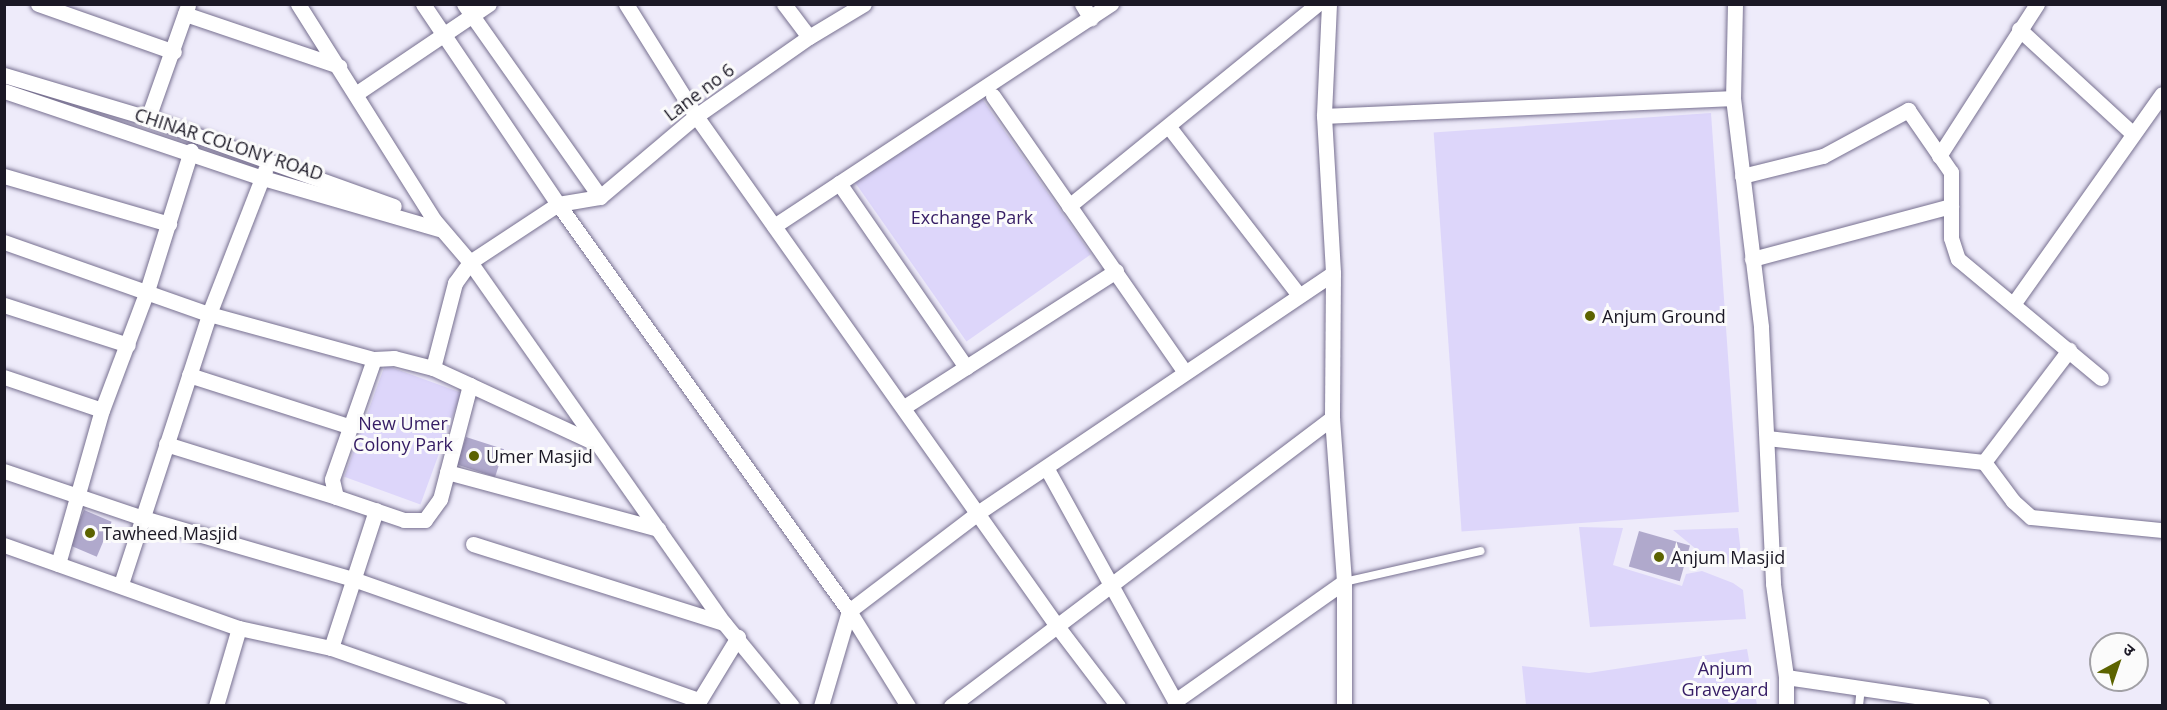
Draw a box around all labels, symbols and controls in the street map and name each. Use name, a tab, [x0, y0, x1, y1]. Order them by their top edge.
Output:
street label: Lane no 6	[660, 59, 738, 125]
street label: CHINAR COLONY ROAD	[132, 103, 326, 185]
park label: Exchange Park	[911, 206, 1033, 228]
place label: Anjum Ground	[1602, 305, 1726, 327]
marker: Anjum Ground	[1583, 309, 1597, 323]
park label: New Umer Colony Park	[353, 413, 453, 456]
place label: Umer Masjid	[486, 445, 593, 467]
marker: Umer Masjid	[467, 449, 481, 463]
place label: Tawheed Masjid	[102, 522, 238, 544]
marker: Tawheed Masjid	[83, 526, 97, 540]
place label: Anjum Masjid	[1671, 546, 1785, 568]
marker: Anjum Masjid	[1652, 550, 1666, 564]
north arrow	[2089, 632, 2149, 692]
text: उ	[2119, 638, 2140, 661]
park label: Anjum Graveyard	[1682, 658, 1768, 700]

